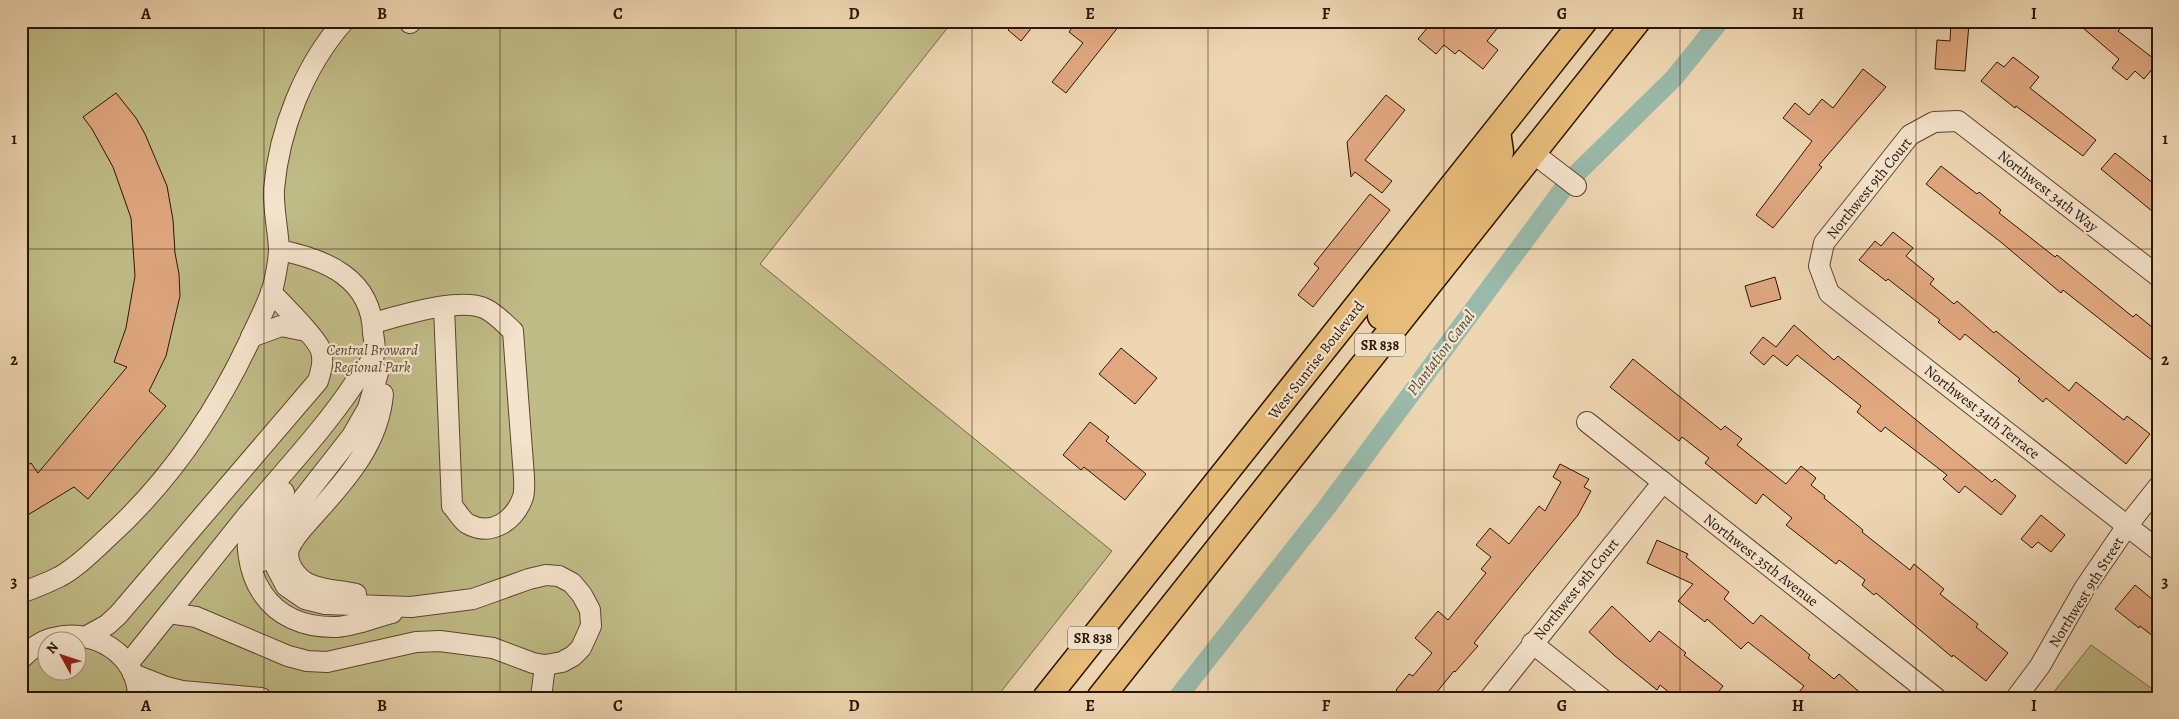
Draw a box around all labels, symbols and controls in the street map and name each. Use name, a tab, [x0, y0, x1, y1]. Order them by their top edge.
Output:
text: A	[140, 3, 152, 25]
text: B	[377, 3, 387, 25]
text: C	[613, 3, 623, 25]
text: D	[848, 3, 860, 25]
text: E	[1085, 3, 1095, 25]
text: F	[1322, 3, 1331, 25]
text: G	[1557, 3, 1567, 25]
text: H	[1792, 3, 1804, 25]
text: I	[2031, 3, 2037, 25]
text: 1	[11, 128, 17, 150]
text: 1	[2162, 128, 2168, 150]
street label: Northwest 9th Court	[1822, 133, 1916, 243]
street label: Northwest 34th Way	[1994, 145, 2103, 237]
street label: West Sunrise Boulevard	[1263, 296, 1369, 424]
water label: Plantation Canal	[1402, 306, 1480, 400]
road number: SR 838	[1355, 334, 1405, 356]
park label: Central Broward Regional Park	[326, 340, 418, 377]
text: 2	[10, 349, 18, 371]
text: 2	[2161, 349, 2169, 371]
street label: Northwest 34th Terrace	[1920, 361, 2044, 464]
street label: Northwest 35th Avenue	[1699, 509, 1823, 611]
street label: Northwest 9th Street	[2044, 533, 2128, 651]
street label: Northwest 9th Court	[1529, 534, 1623, 644]
text: 3	[11, 571, 18, 593]
text: 3	[2162, 571, 2169, 593]
road number: SR 838	[1068, 626, 1118, 650]
north arrow	[38, 632, 88, 682]
text: N	[42, 638, 63, 658]
text: A	[140, 695, 152, 717]
text: B	[377, 695, 387, 717]
text: C	[613, 695, 623, 717]
text: D	[848, 695, 860, 717]
text: E	[1085, 695, 1095, 717]
text: F	[1322, 695, 1331, 717]
text: G	[1557, 695, 1567, 717]
text: H	[1792, 695, 1804, 717]
text: I	[2031, 695, 2037, 717]

